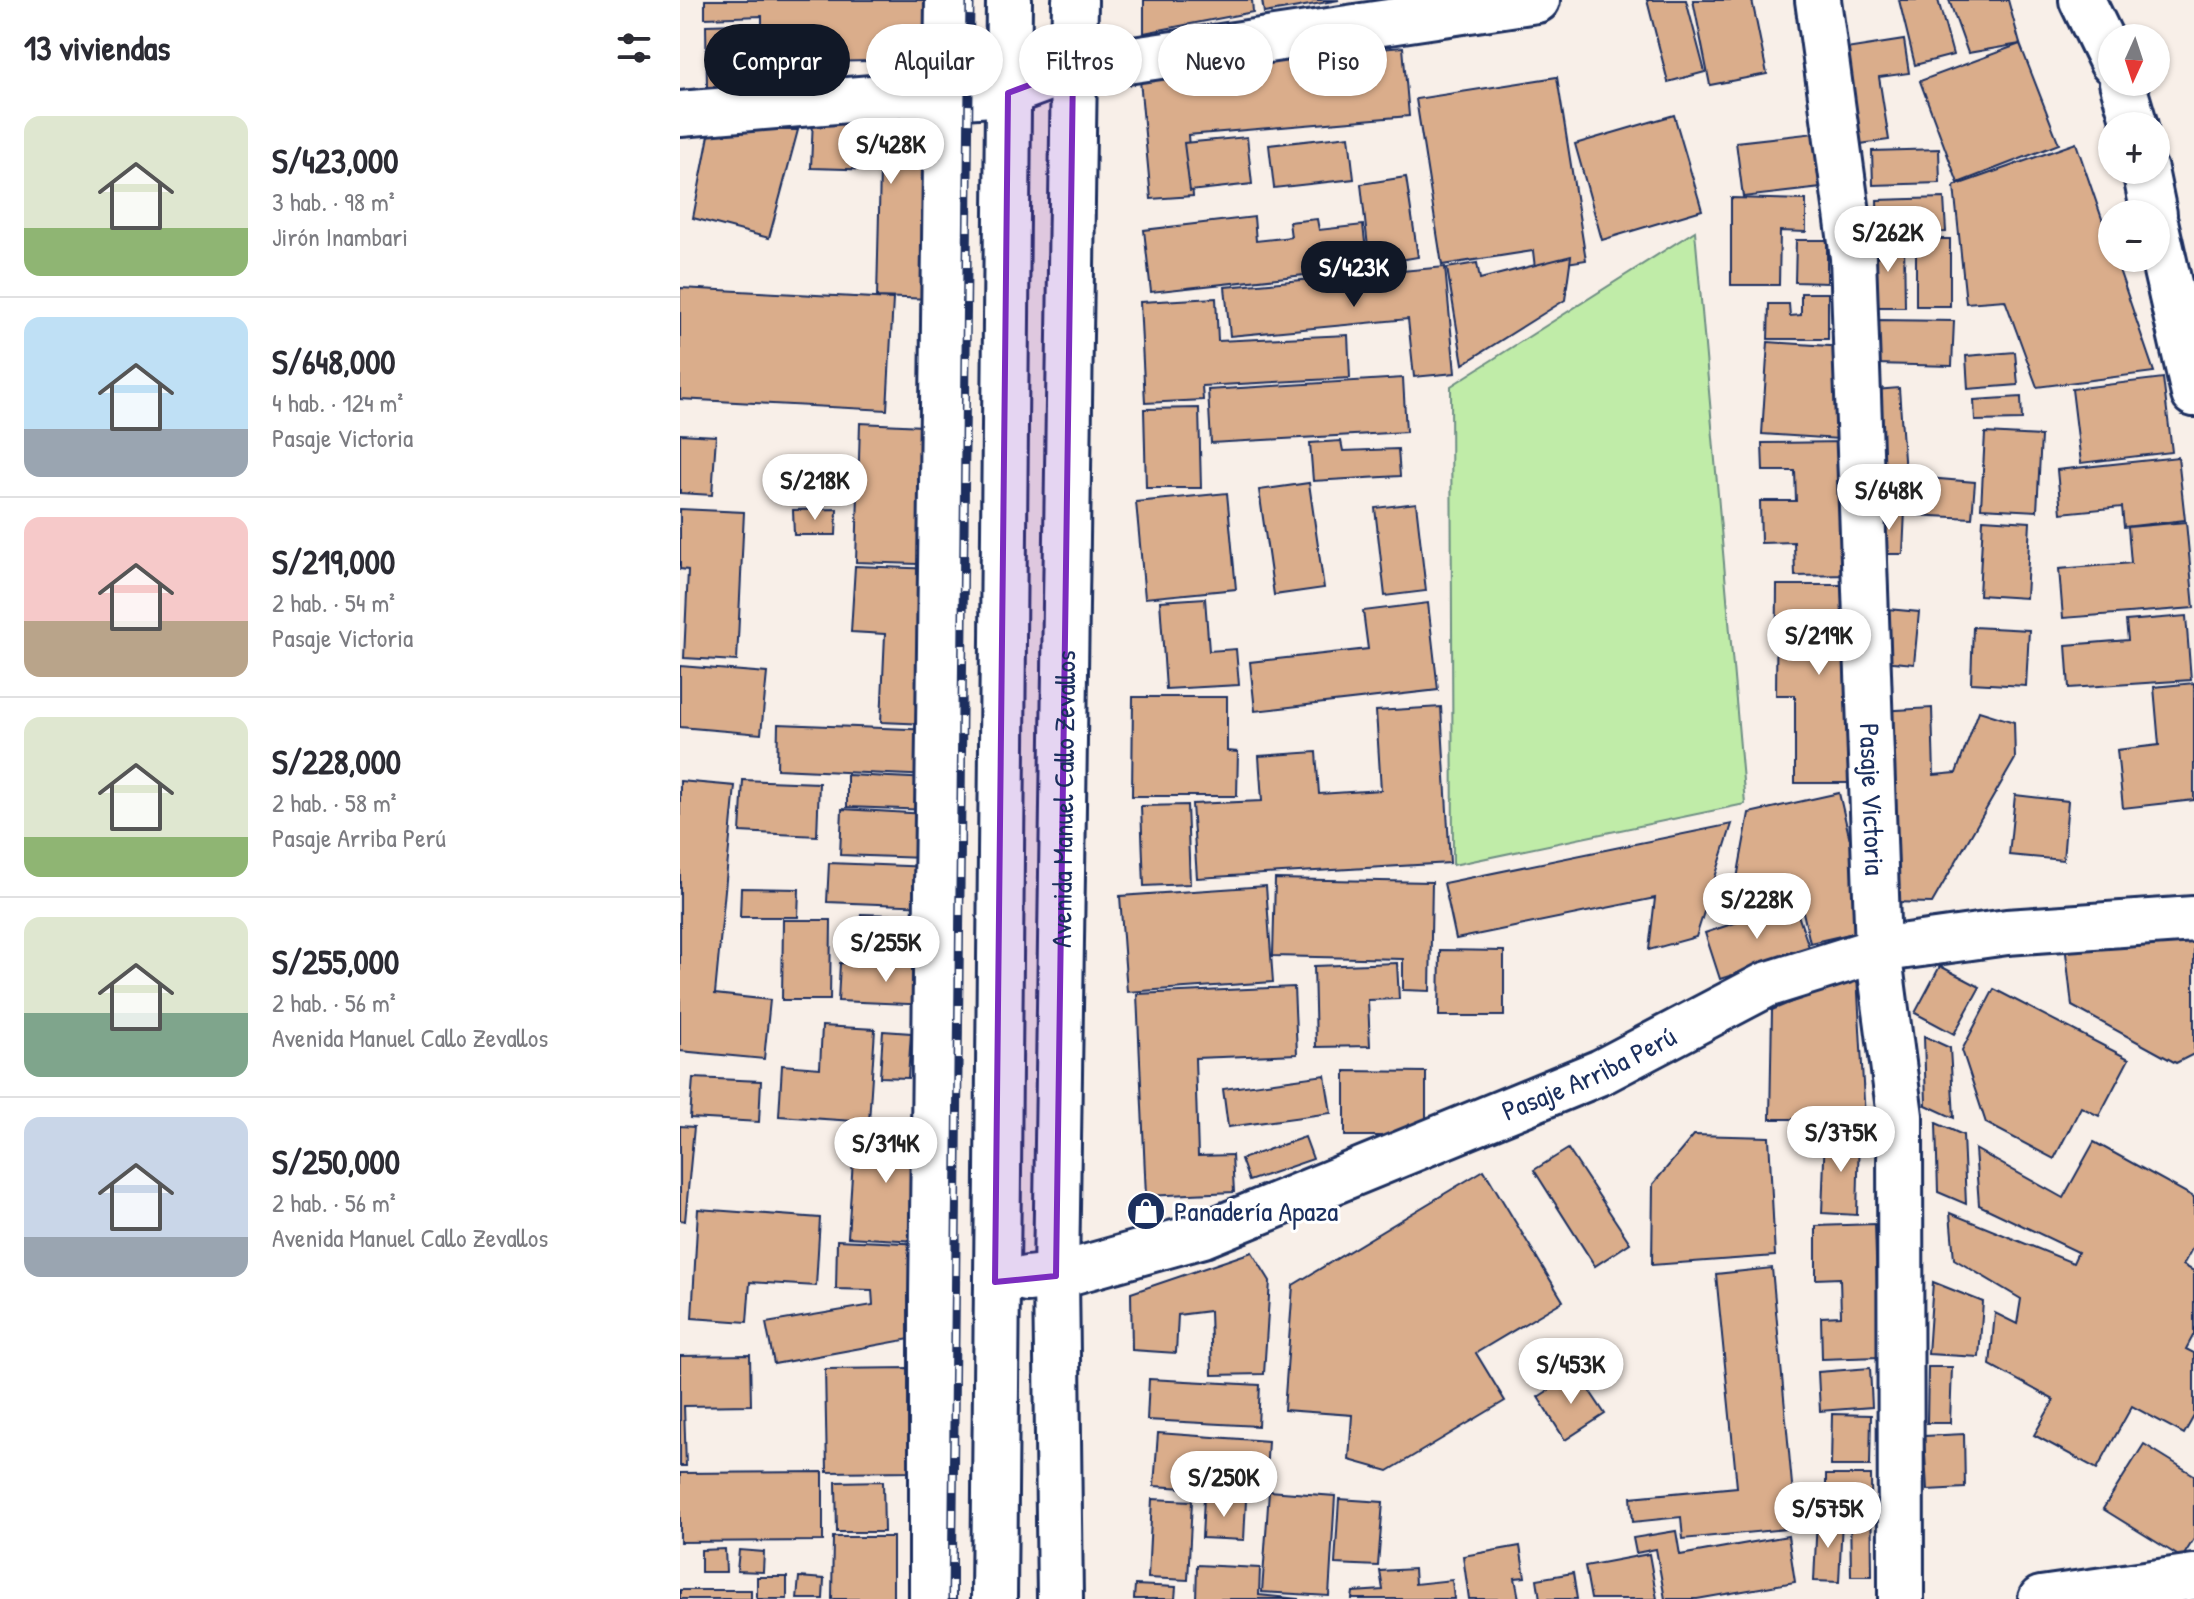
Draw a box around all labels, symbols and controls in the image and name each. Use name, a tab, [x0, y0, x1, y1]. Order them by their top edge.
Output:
chip: Comprar	[704, 24, 850, 96]
chip: Alquilar	[866, 24, 1003, 96]
chip: Filtros	[1019, 24, 1142, 96]
chip: Nuevo	[1158, 24, 1273, 96]
chip: Piso	[1289, 24, 1387, 96]
north arrow	[2098, 24, 2170, 96]
map controls	[2098, 24, 2170, 272]
text: 13 viviendas	[24, 25, 170, 71]
icon: filters	[612, 26, 656, 70]
button: +	[2098, 112, 2170, 184]
pin: S/428K	[826, 118, 956, 186]
text: S/428K	[856, 126, 926, 161]
text: S/423,000	[272, 138, 398, 184]
icon: home	[88, 148, 184, 244]
text: 3 hab. · 98 m²	[272, 184, 395, 219]
button: −	[2098, 200, 2170, 272]
pin: S/262K	[1823, 206, 1953, 274]
text: S/262K	[1852, 214, 1924, 249]
text: Jirón Inambari	[272, 219, 408, 254]
pin: S/423K	[1289, 241, 1419, 309]
text: S/423K	[1319, 249, 1389, 284]
text: S/648,000	[272, 339, 396, 385]
icon: home	[88, 349, 184, 445]
text: 4 hab. · 124 m²	[272, 385, 403, 420]
text: Pasaje Victoria	[272, 420, 413, 455]
pin: S/218K	[750, 454, 880, 522]
text: S/218K	[780, 462, 850, 497]
pin: S/648K	[1824, 464, 1954, 532]
text: S/648K	[1855, 472, 1923, 507]
text: S/219,000	[272, 539, 395, 585]
icon: home	[88, 549, 184, 645]
text: 2 hab. · 54 m²	[272, 585, 395, 620]
pin: S/219K	[1754, 609, 1884, 677]
text: S/219K	[1785, 617, 1853, 652]
text: Pasaje Victoria	[272, 620, 413, 655]
street label: Avenida Manuel Callo Zevallos	[1042, 650, 1084, 948]
street label: Pasaje Victoria	[1851, 722, 1894, 876]
text: S/228,000	[272, 739, 401, 785]
icon: home	[88, 749, 184, 845]
text: 2 hab. · 58 m²	[272, 785, 397, 820]
text: Pasaje Arriba Perú	[272, 820, 446, 855]
pin: S/228K	[1692, 873, 1822, 941]
text: S/228K	[1721, 881, 1793, 916]
pin: S/255K	[821, 916, 951, 984]
text: S/255K	[851, 924, 921, 959]
text: S/255,000	[272, 939, 399, 985]
icon: home	[88, 949, 184, 1045]
text: 2 hab. · 56 m²	[272, 985, 396, 1020]
street label: Pasaje Arriba Perú	[1496, 1017, 1682, 1130]
text: Avenida Manuel Callo Zevallos	[272, 1020, 548, 1055]
pin: S/375K	[1776, 1106, 1906, 1174]
text: S/375K	[1805, 1114, 1877, 1149]
pin: S/314K	[821, 1117, 951, 1185]
text: S/314K	[852, 1125, 920, 1160]
text: S/250,000	[272, 1139, 400, 1185]
icon: home	[88, 1149, 184, 1245]
text: 2 hab. · 56 m²	[272, 1185, 396, 1220]
shop icon: Panadería Apaza	[1125, 1190, 1167, 1232]
place label: Panadería Apaza	[1174, 1192, 1338, 1230]
text: Avenida Manuel Callo Zevallos	[272, 1220, 548, 1255]
pin: S/453K	[1506, 1338, 1636, 1406]
text: S/453K	[1537, 1346, 1605, 1381]
pin: S/250K	[1159, 1451, 1289, 1519]
text: S/250K	[1188, 1459, 1260, 1494]
pin: S/575K	[1763, 1482, 1893, 1550]
text: S/575K	[1792, 1490, 1864, 1525]

